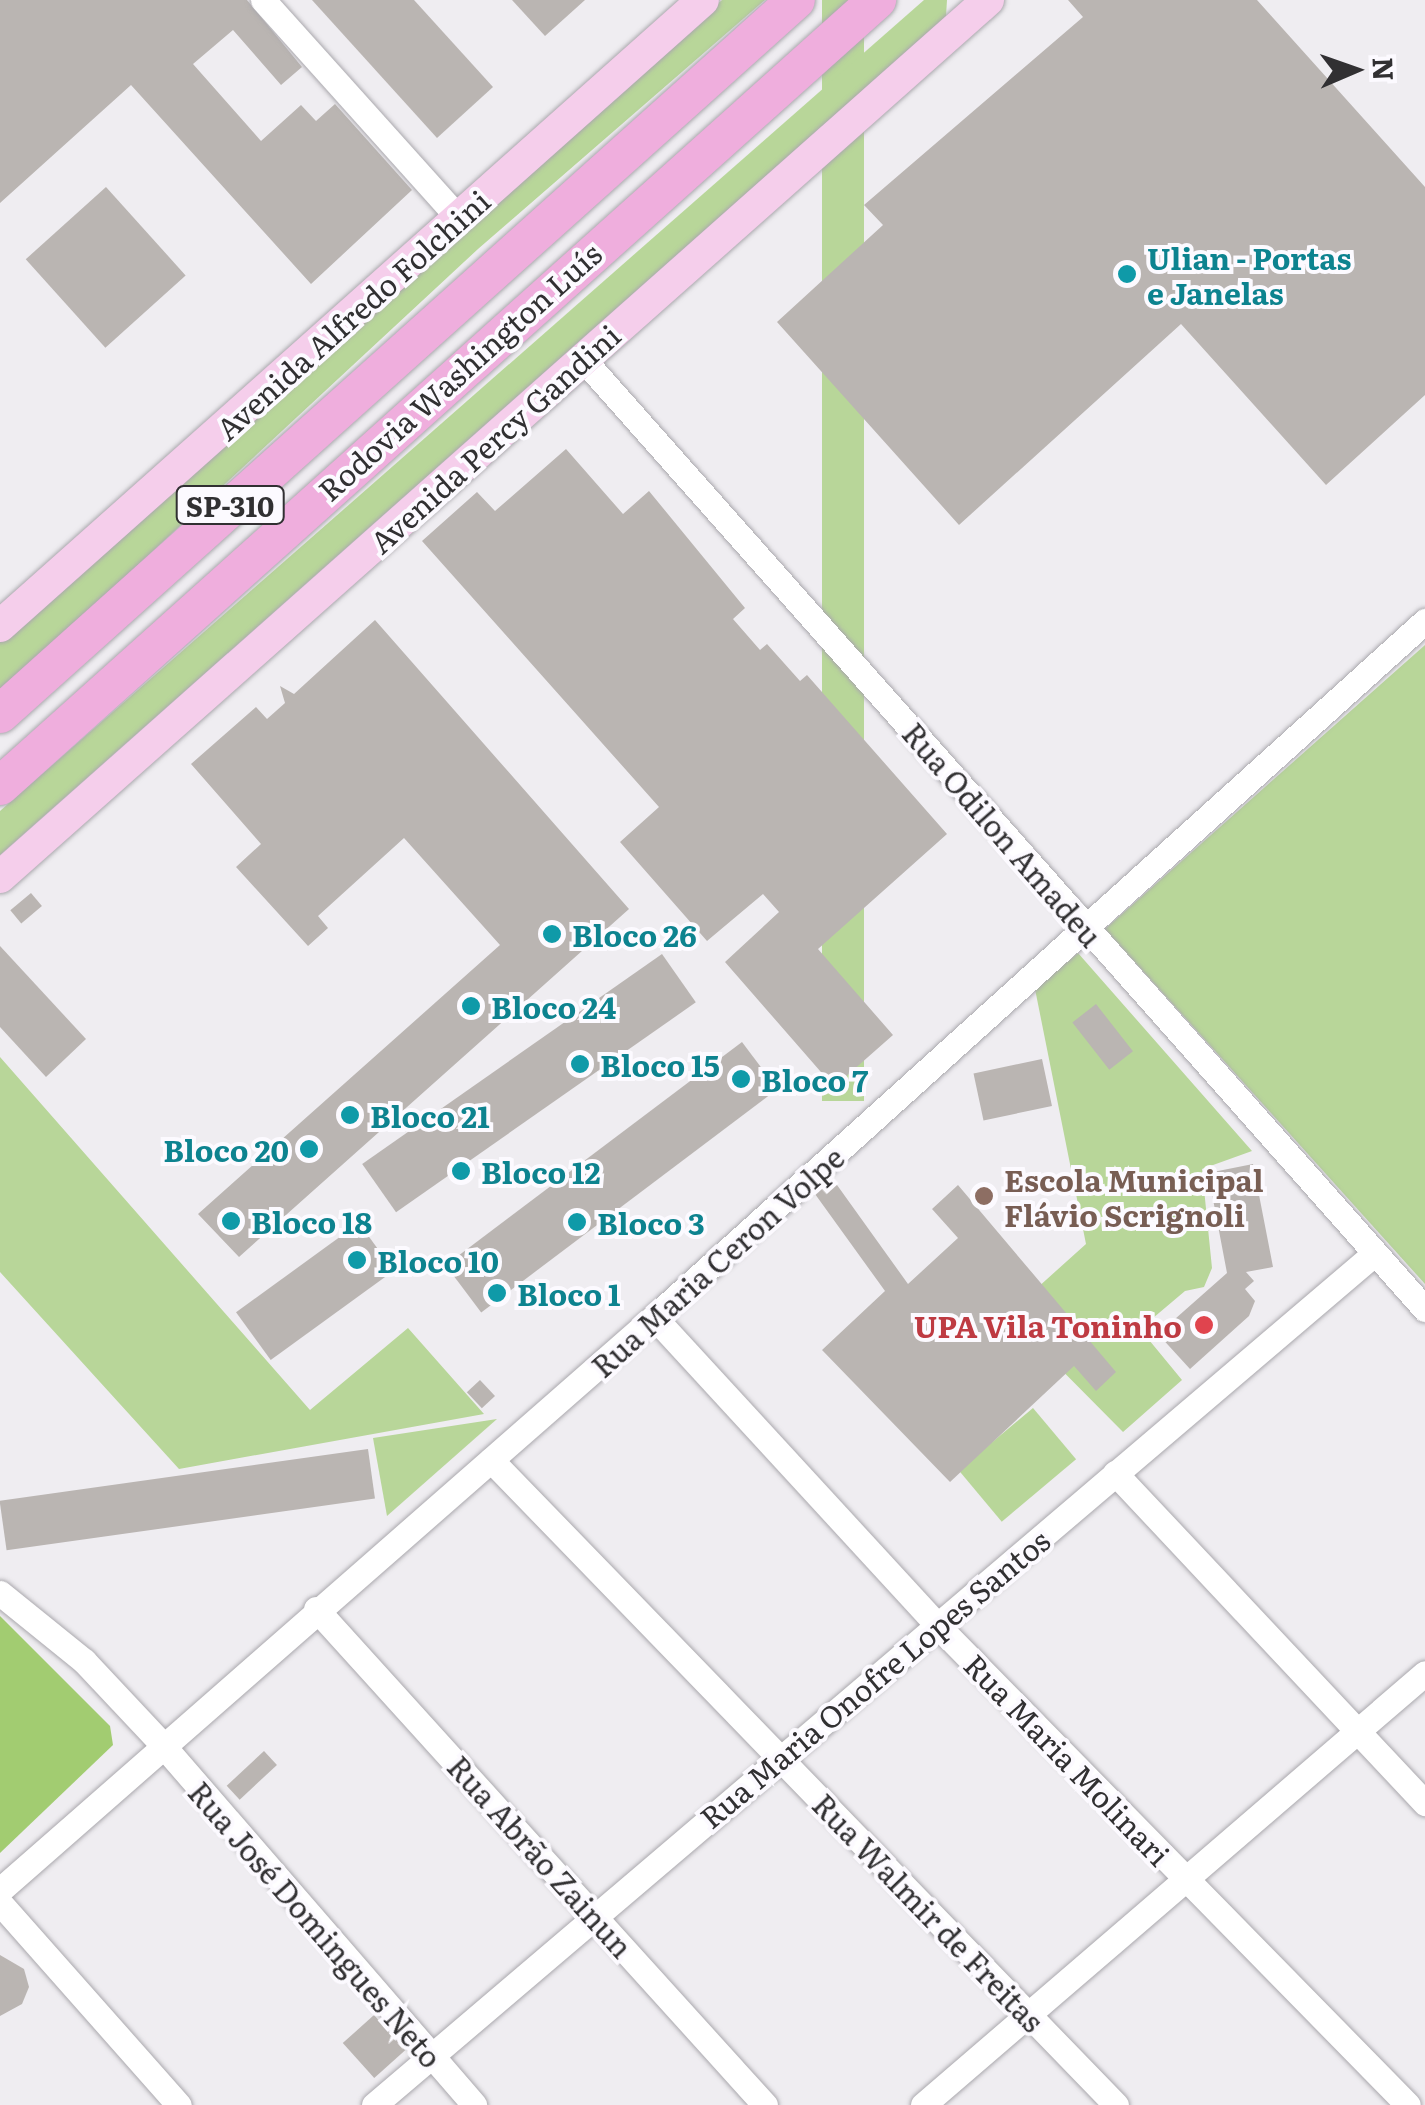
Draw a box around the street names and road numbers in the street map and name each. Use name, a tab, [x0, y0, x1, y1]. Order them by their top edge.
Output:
street label: Avenida Alfredo Folchini	[208, 182, 496, 446]
street label: Rodovia Washington Luís	[310, 235, 608, 507]
street label: Avenida Percy Gandini	[362, 316, 626, 560]
road number: SP-310	[175, 482, 285, 528]
street label: Rua Odilon Amadeu	[896, 715, 1110, 953]
street label: Rua Maria Ceron Volpe	[584, 1138, 850, 1384]
street label: Rua Maria Onofre Lopes Santos	[692, 1521, 1056, 1835]
street label: Rua Maria Molinari	[958, 1646, 1178, 1872]
street label: Rua Abrão Zainun	[441, 1748, 641, 1964]
street label: Rua José Domingues Neto	[182, 1774, 450, 2074]
street label: Rua Walmir de Freitas	[806, 1786, 1052, 2038]

